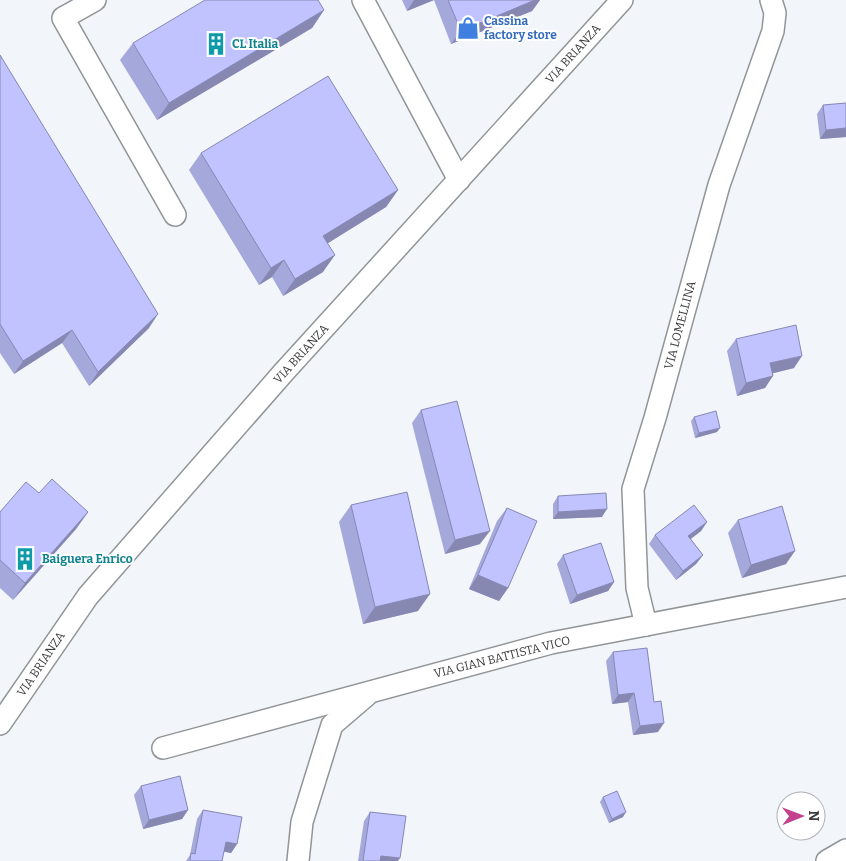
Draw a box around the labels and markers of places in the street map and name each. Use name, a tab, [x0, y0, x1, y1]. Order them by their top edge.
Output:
place label: Cassina factory store	[484, 14, 557, 42]
shop icon: Cassina factory store	[455, 15, 481, 41]
building icon: CL Italia	[203, 31, 229, 57]
place label: CL Italia	[232, 37, 279, 51]
building icon: Baiguera Enrico	[12, 546, 38, 572]
place label: Baiguera Enrico	[42, 552, 133, 566]

